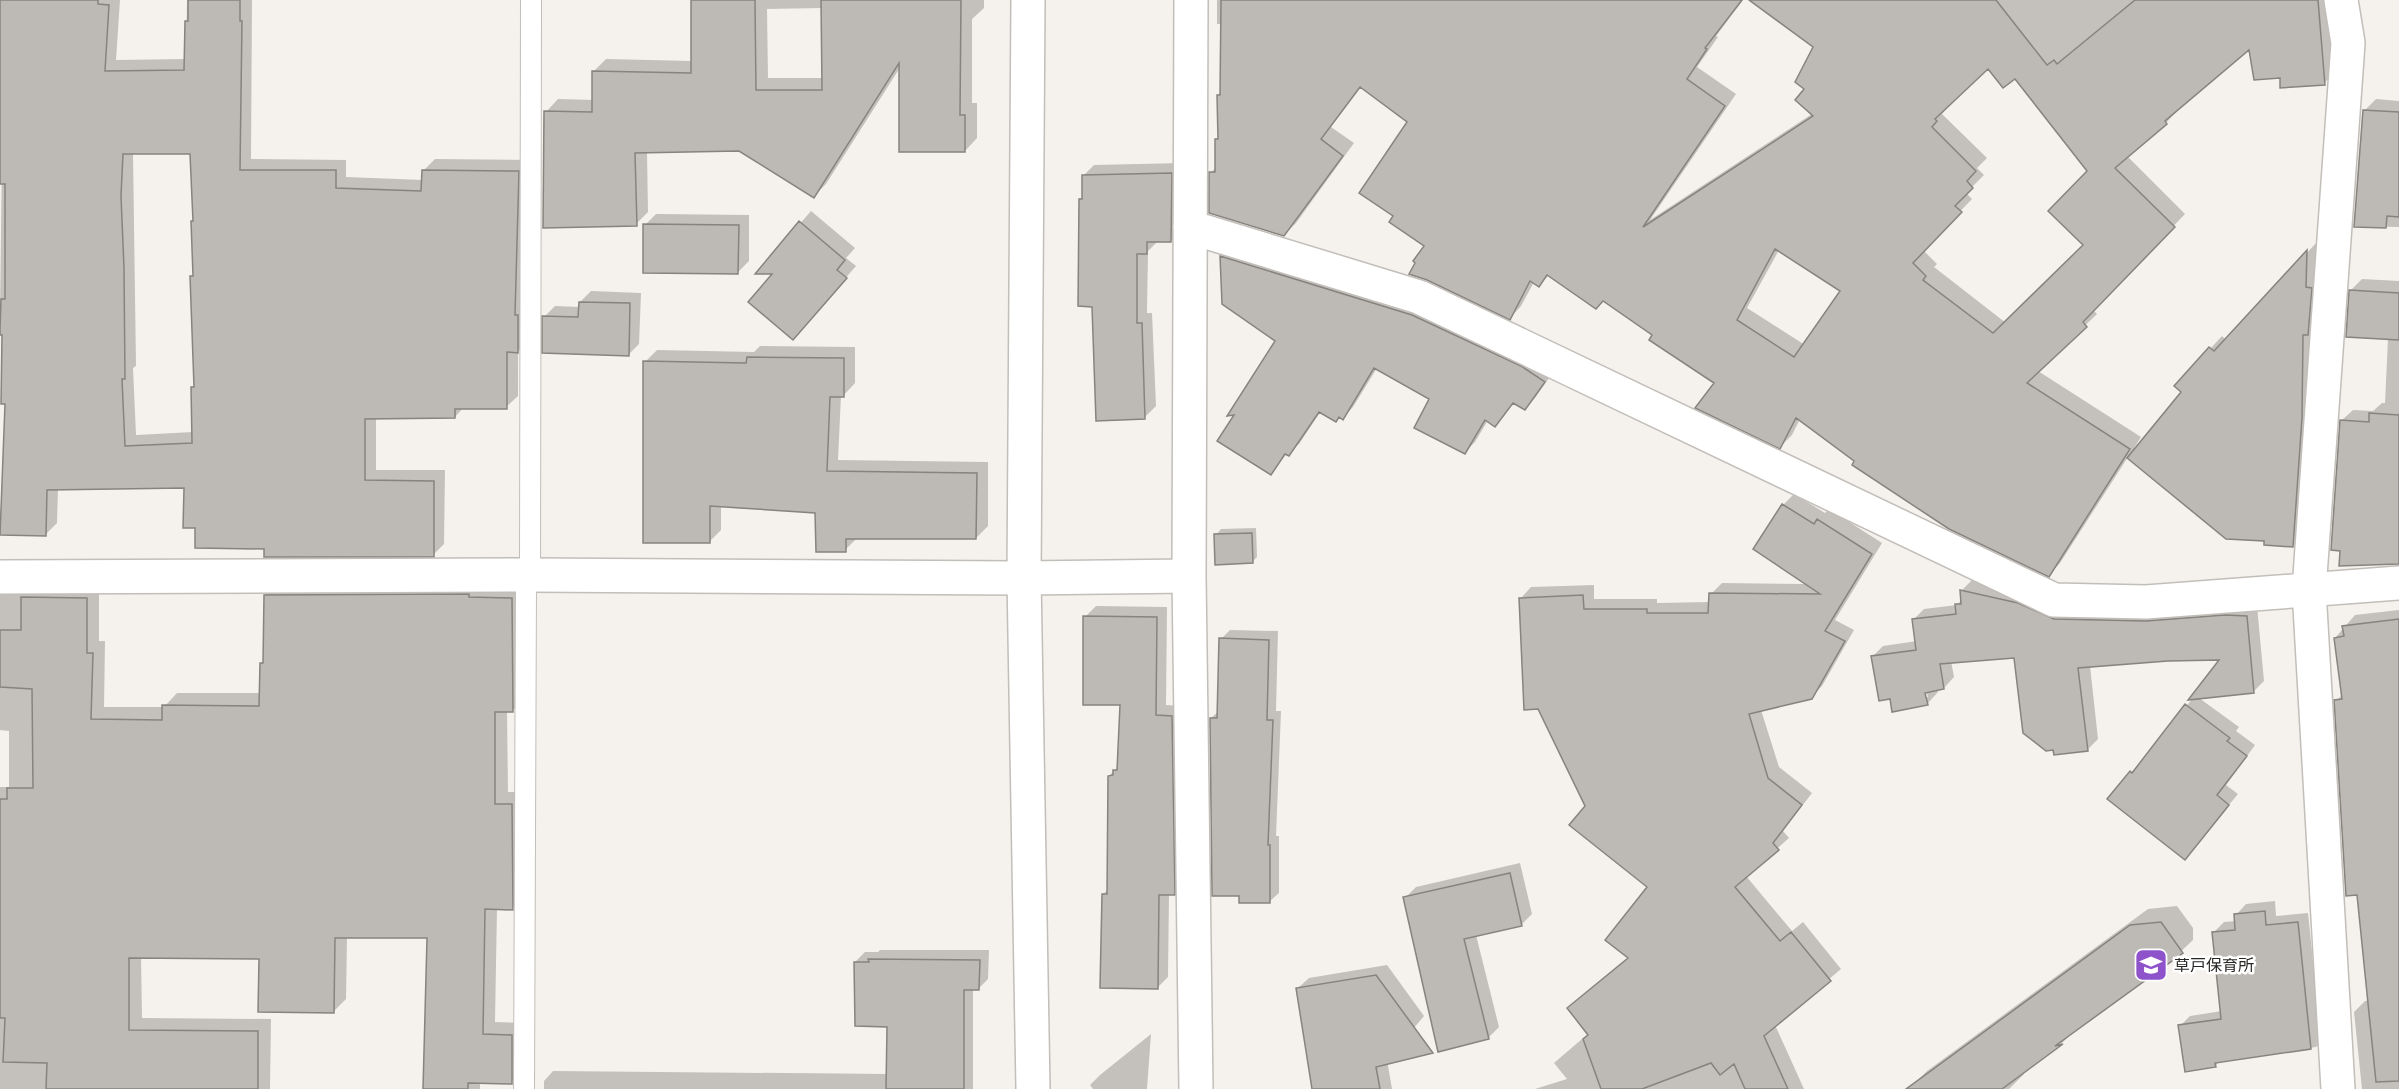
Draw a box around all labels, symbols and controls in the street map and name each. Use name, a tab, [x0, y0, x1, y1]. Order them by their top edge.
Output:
school or university icon: 草戸保育所	[2133, 947, 2169, 983]
place label: 草戸保育所	[2174, 956, 2254, 975]

